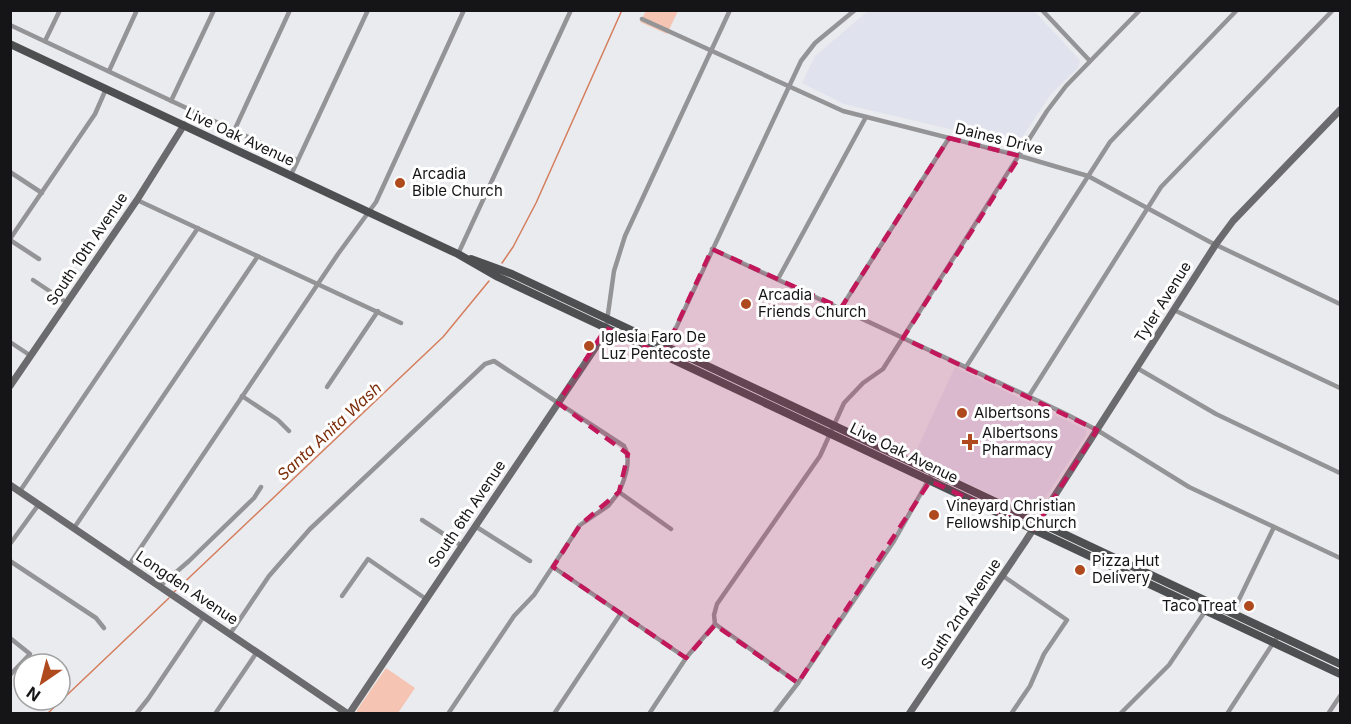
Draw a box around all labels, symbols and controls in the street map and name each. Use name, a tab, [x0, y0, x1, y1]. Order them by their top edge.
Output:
street label: Live Oak Avenue	[183, 103, 298, 170]
street label: Daines Drive	[953, 118, 1045, 159]
place label: Arcadia Bible Church	[412, 164, 503, 200]
marker: Arcadia Bible Church	[393, 176, 407, 190]
street label: South 10th Avenue	[42, 189, 131, 309]
street label: Tyler Avenue	[1130, 258, 1195, 346]
place label: Arcadia Friends Church	[758, 285, 866, 321]
marker: Arcadia Friends Church	[739, 297, 753, 311]
place label: Iglesia Faro De Luz Pentecoste	[601, 327, 710, 363]
marker: Iglesia Faro De Luz Pentecoste	[582, 339, 596, 353]
water label: Santa Anita Wash	[273, 378, 385, 484]
place label: Albertsons	[974, 403, 1050, 422]
marker: Albertsons	[955, 406, 969, 420]
street label: Live Oak Avenue	[847, 418, 962, 487]
place label: Albertsons Pharmacy	[982, 423, 1058, 459]
marker: Albertsons Pharmacy	[963, 435, 977, 449]
street label: South 6th Avenue	[424, 456, 510, 571]
place label: Vineyard Christian Fellowship Church	[946, 496, 1077, 532]
marker: Vineyard Christian Fellowship Church	[927, 508, 941, 522]
street label: Longden Avenue	[133, 546, 242, 629]
place label: Pizza Hut Delivery	[1092, 551, 1159, 587]
street label: South 2nd Avenue	[916, 555, 1005, 673]
marker: Pizza Hut Delivery	[1073, 563, 1087, 577]
place label: Taco Treat	[1162, 596, 1237, 615]
marker: Taco Treat	[1242, 599, 1256, 613]
north arrow	[12, 652, 72, 712]
text: N	[23, 683, 44, 706]

